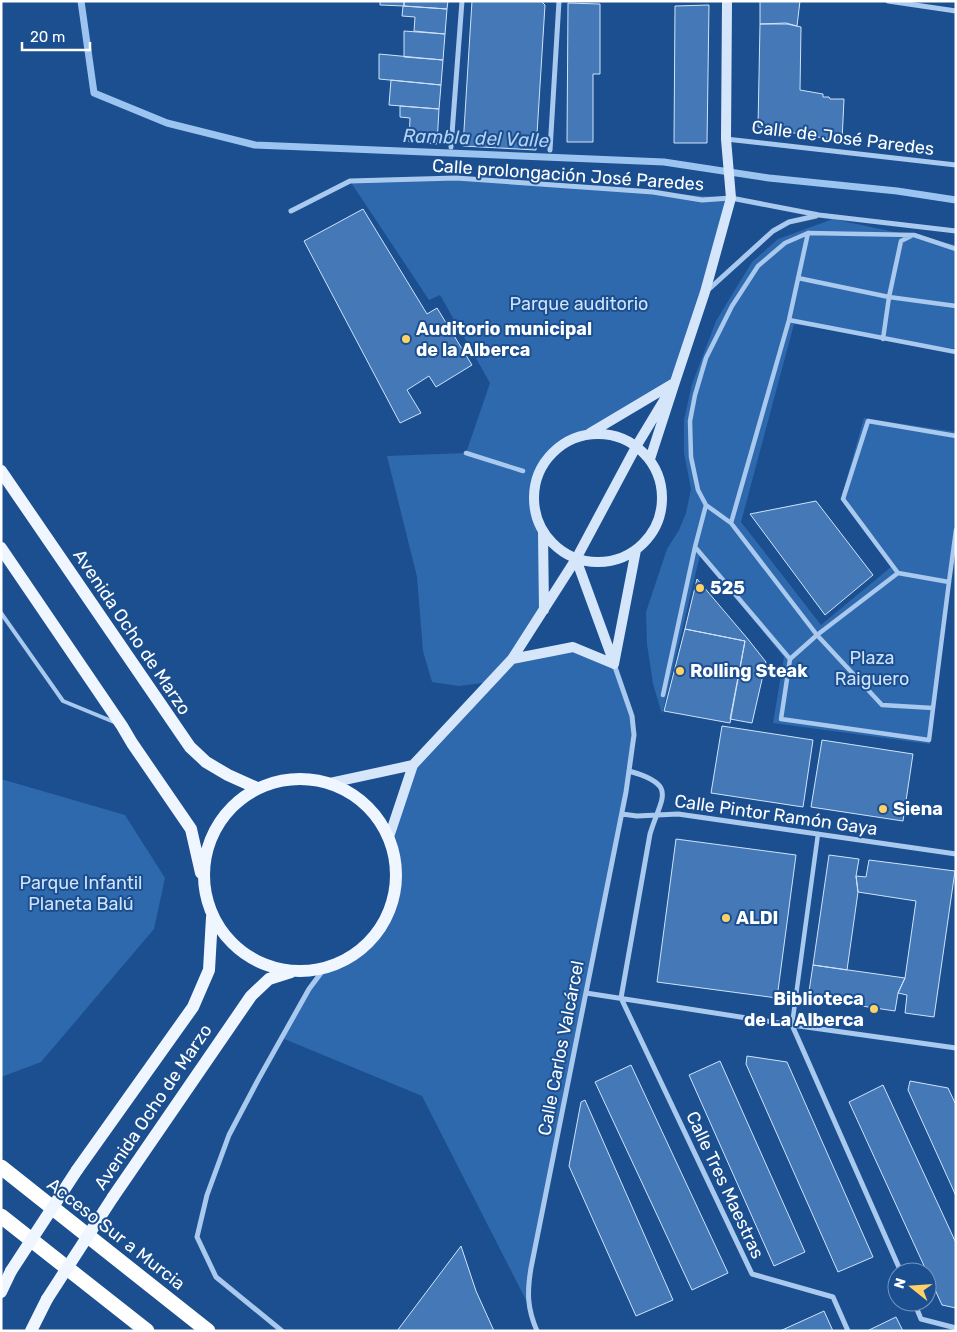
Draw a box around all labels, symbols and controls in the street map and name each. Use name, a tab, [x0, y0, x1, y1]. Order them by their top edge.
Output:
scale bar	[22, 20, 90, 52]
text: 20 m	[30, 28, 65, 46]
street label: Calle de José Paredes	[750, 116, 936, 160]
water label: Rambla del Valle	[402, 124, 550, 152]
street label: Calle prolongación José Paredes	[431, 155, 705, 195]
park label: Parque auditorio	[510, 293, 648, 315]
place label: Auditorio municipal de la Alberca	[416, 318, 592, 361]
marker: Auditorio municipal de la Alberca	[400, 333, 412, 345]
street label: Avenida Ocho de Marzo	[68, 545, 196, 719]
place label: 525	[710, 577, 745, 599]
marker: 525	[694, 582, 706, 594]
park label: Plaza Raiguero	[835, 647, 909, 690]
place label: Rolling Steak	[690, 660, 808, 682]
marker: Rolling Steak	[674, 665, 686, 677]
street label: Calle Pintor Ramón Gaya	[673, 790, 879, 840]
place label: Siena	[893, 798, 943, 820]
marker: Siena	[877, 803, 889, 815]
park label: Parque Infantil Planeta Balú	[20, 872, 142, 915]
place label: ALDI	[736, 907, 778, 929]
marker: ALDI	[720, 912, 732, 924]
street label: Calle Carlos Valcárcel	[533, 959, 589, 1137]
place label: Biblioteca de La Alberca	[744, 988, 864, 1031]
marker: Biblioteca de La Alberca	[868, 1003, 880, 1015]
street label: Avenida Ocho de Marzo	[89, 1020, 217, 1194]
street label: Calle Tres Maestras	[681, 1108, 769, 1262]
street label: Acceso Sur a Murcia	[43, 1173, 189, 1295]
north arrow	[887, 1262, 937, 1312]
text: N	[890, 1276, 910, 1291]

